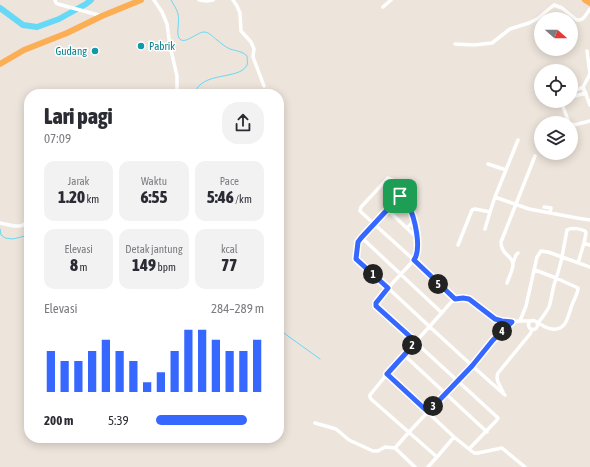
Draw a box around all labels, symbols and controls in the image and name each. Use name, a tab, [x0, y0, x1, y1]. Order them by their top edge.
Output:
north arrow	[534, 12, 578, 56]
map controls	[534, 12, 578, 160]
place label: Pabrik	[149, 40, 175, 52]
marker: Pabrik	[136, 41, 146, 51]
place label: Gudang	[55, 45, 87, 57]
marker: Gudang	[90, 46, 100, 56]
button: locate	[534, 64, 578, 108]
button: share	[222, 102, 264, 144]
text: Lari pagi	[44, 103, 113, 129]
button: layers	[534, 116, 578, 160]
text: 07:09	[44, 131, 71, 146]
text: Jarak	[68, 175, 89, 187]
text: Waktu	[141, 175, 167, 187]
text: Pace	[220, 175, 239, 187]
pin	[383, 179, 417, 213]
icon: arrive	[389, 185, 411, 207]
text: 1.20	[58, 187, 85, 207]
text: 6:55	[140, 187, 167, 207]
text: 5:46	[207, 187, 234, 207]
text: km	[85, 193, 99, 205]
text: /km	[234, 193, 252, 205]
text: Elevasi	[65, 243, 93, 255]
text: Detak jantung	[125, 243, 183, 255]
text: kcal	[221, 243, 238, 255]
text: 8	[70, 255, 78, 275]
text: 149	[132, 255, 156, 275]
text: 77	[221, 255, 237, 275]
text: m	[78, 261, 87, 273]
text: bpm	[156, 261, 176, 273]
pin: 1	[363, 264, 383, 284]
text: 1	[370, 268, 376, 280]
pin: 5	[428, 274, 448, 294]
text: 5	[435, 278, 441, 290]
text: Elevasi	[44, 301, 77, 316]
text: 284–289 m	[211, 301, 264, 316]
pin: 4	[492, 321, 512, 341]
text: 4	[499, 325, 505, 337]
pin: 2	[402, 335, 422, 355]
text: 2	[409, 339, 415, 351]
pin: 3	[423, 396, 443, 416]
text: 3	[430, 400, 436, 412]
text: 200 m	[44, 413, 73, 428]
text: 5:39	[108, 413, 129, 428]

